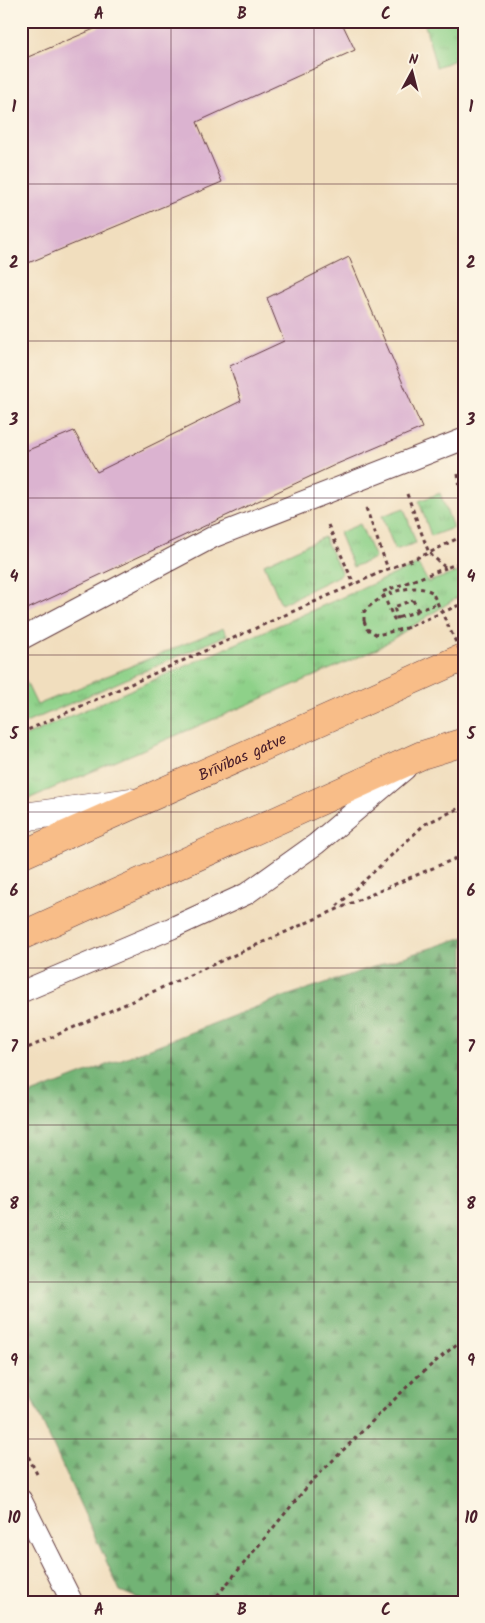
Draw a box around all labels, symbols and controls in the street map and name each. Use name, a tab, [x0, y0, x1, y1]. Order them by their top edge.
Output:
text: A	[94, 2, 104, 27]
text: B	[237, 2, 247, 27]
text: C	[381, 2, 391, 27]
north arrow	[388, 48, 438, 98]
text: N	[408, 49, 419, 72]
text: 1	[12, 95, 17, 120]
text: 1	[469, 95, 474, 120]
text: 2	[9, 251, 19, 276]
text: 2	[466, 251, 476, 276]
text: 3	[9, 408, 19, 433]
text: 3	[466, 408, 476, 433]
text: 4	[10, 565, 19, 590]
text: 4	[467, 565, 476, 590]
text: 5	[9, 722, 20, 747]
text: 5	[466, 722, 477, 747]
street label: Brīvības gatve	[194, 727, 291, 788]
text: 6	[10, 879, 19, 904]
text: 6	[467, 879, 476, 904]
text: 7	[10, 1035, 18, 1060]
text: 7	[467, 1035, 475, 1060]
text: 8	[9, 1192, 19, 1217]
text: 8	[466, 1192, 476, 1217]
text: 9	[10, 1349, 18, 1374]
text: 9	[467, 1349, 475, 1374]
text: 10	[7, 1506, 21, 1531]
text: 10	[464, 1506, 478, 1531]
text: A	[94, 1598, 104, 1623]
text: B	[237, 1598, 247, 1623]
text: C	[381, 1598, 391, 1623]

